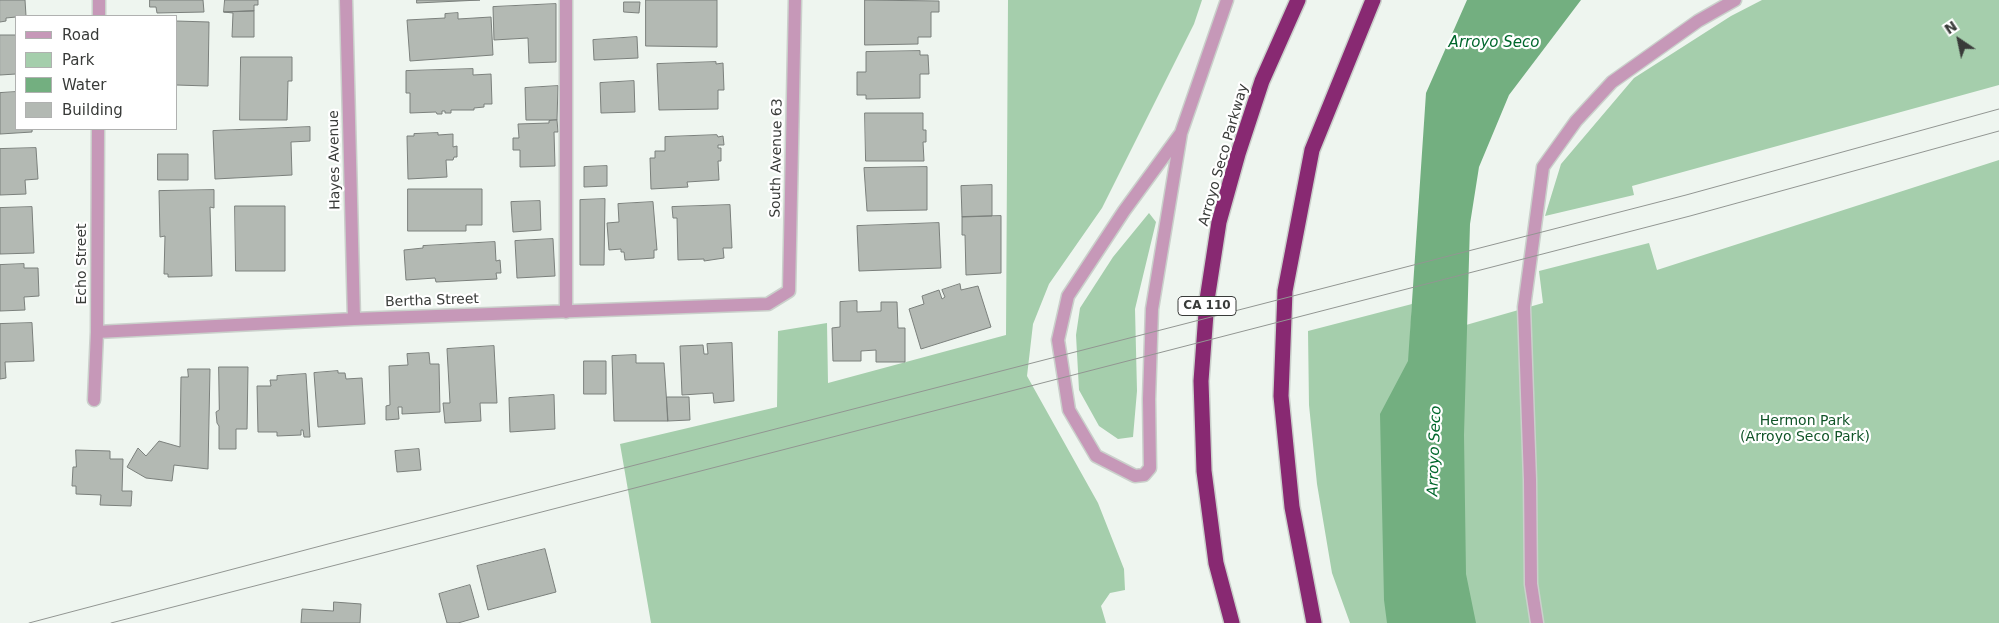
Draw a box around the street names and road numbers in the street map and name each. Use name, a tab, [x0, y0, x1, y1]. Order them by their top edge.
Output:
street label: Arroyo Seco Parkway	[1196, 82, 1252, 228]
street label: South Avenue 63	[768, 98, 786, 218]
street label: Hayes Avenue	[326, 110, 344, 210]
street label: Echo Street	[74, 224, 90, 304]
street label: Bertha Street	[385, 291, 479, 311]
road number: CA 110	[1178, 296, 1236, 316]

